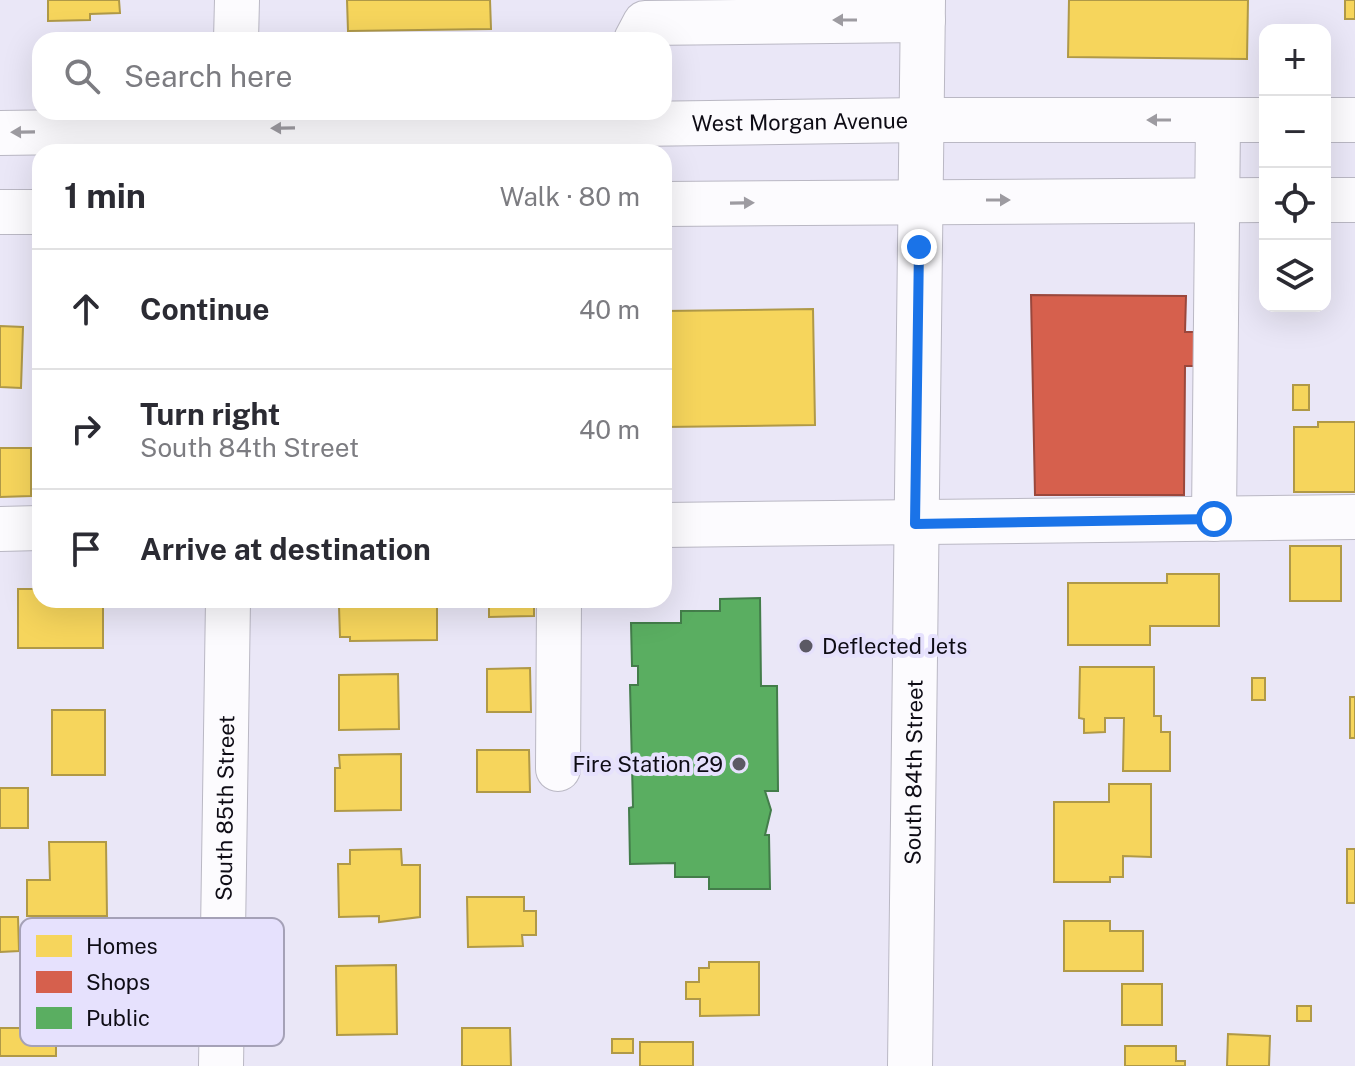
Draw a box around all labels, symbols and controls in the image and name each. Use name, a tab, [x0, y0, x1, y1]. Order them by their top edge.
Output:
one-way arrow	[832, 14, 857, 27]
map controls	[1259, 24, 1331, 312]
button: +	[1259, 24, 1331, 96]
search box	[32, 32, 672, 120]
icon: search	[60, 54, 104, 98]
text: Search here	[124, 58, 292, 94]
button: −	[1259, 96, 1331, 168]
street label: West Morgan Avenue	[692, 107, 908, 136]
one-way arrow	[1146, 114, 1171, 126]
one-way arrow	[270, 122, 295, 134]
one-way arrow	[10, 126, 35, 139]
button: locate	[1259, 168, 1331, 240]
text: 1 min	[64, 176, 146, 216]
text: Walk · 80 m	[500, 181, 640, 212]
one-way arrow	[986, 194, 1011, 206]
one-way arrow	[730, 197, 755, 209]
route end	[901, 229, 937, 265]
button: layers	[1259, 240, 1331, 312]
icon: ahead	[64, 287, 108, 331]
text: Continue	[140, 291, 270, 327]
text: 40 m	[579, 294, 640, 325]
text: Turn right	[140, 396, 280, 432]
icon: right	[64, 407, 108, 451]
text: 40 m	[579, 414, 640, 445]
text: South 84th Street	[140, 432, 359, 463]
route start	[1196, 501, 1232, 537]
icon: arrive	[64, 527, 108, 571]
text: Arrive at destination	[140, 531, 431, 567]
place label: Deflected Jets	[822, 633, 967, 659]
marker: Deflected Jets	[797, 637, 815, 655]
street label: South 84th Street	[899, 679, 928, 865]
street label: South 85th Street	[210, 715, 239, 901]
place label: Fire Station 29	[572, 751, 723, 777]
marker: Fire Station 29	[730, 755, 748, 773]
legend	[20, 918, 284, 1046]
text: Homes	[86, 933, 158, 959]
text: Shops	[86, 969, 150, 995]
text: Public	[86, 1005, 150, 1031]

